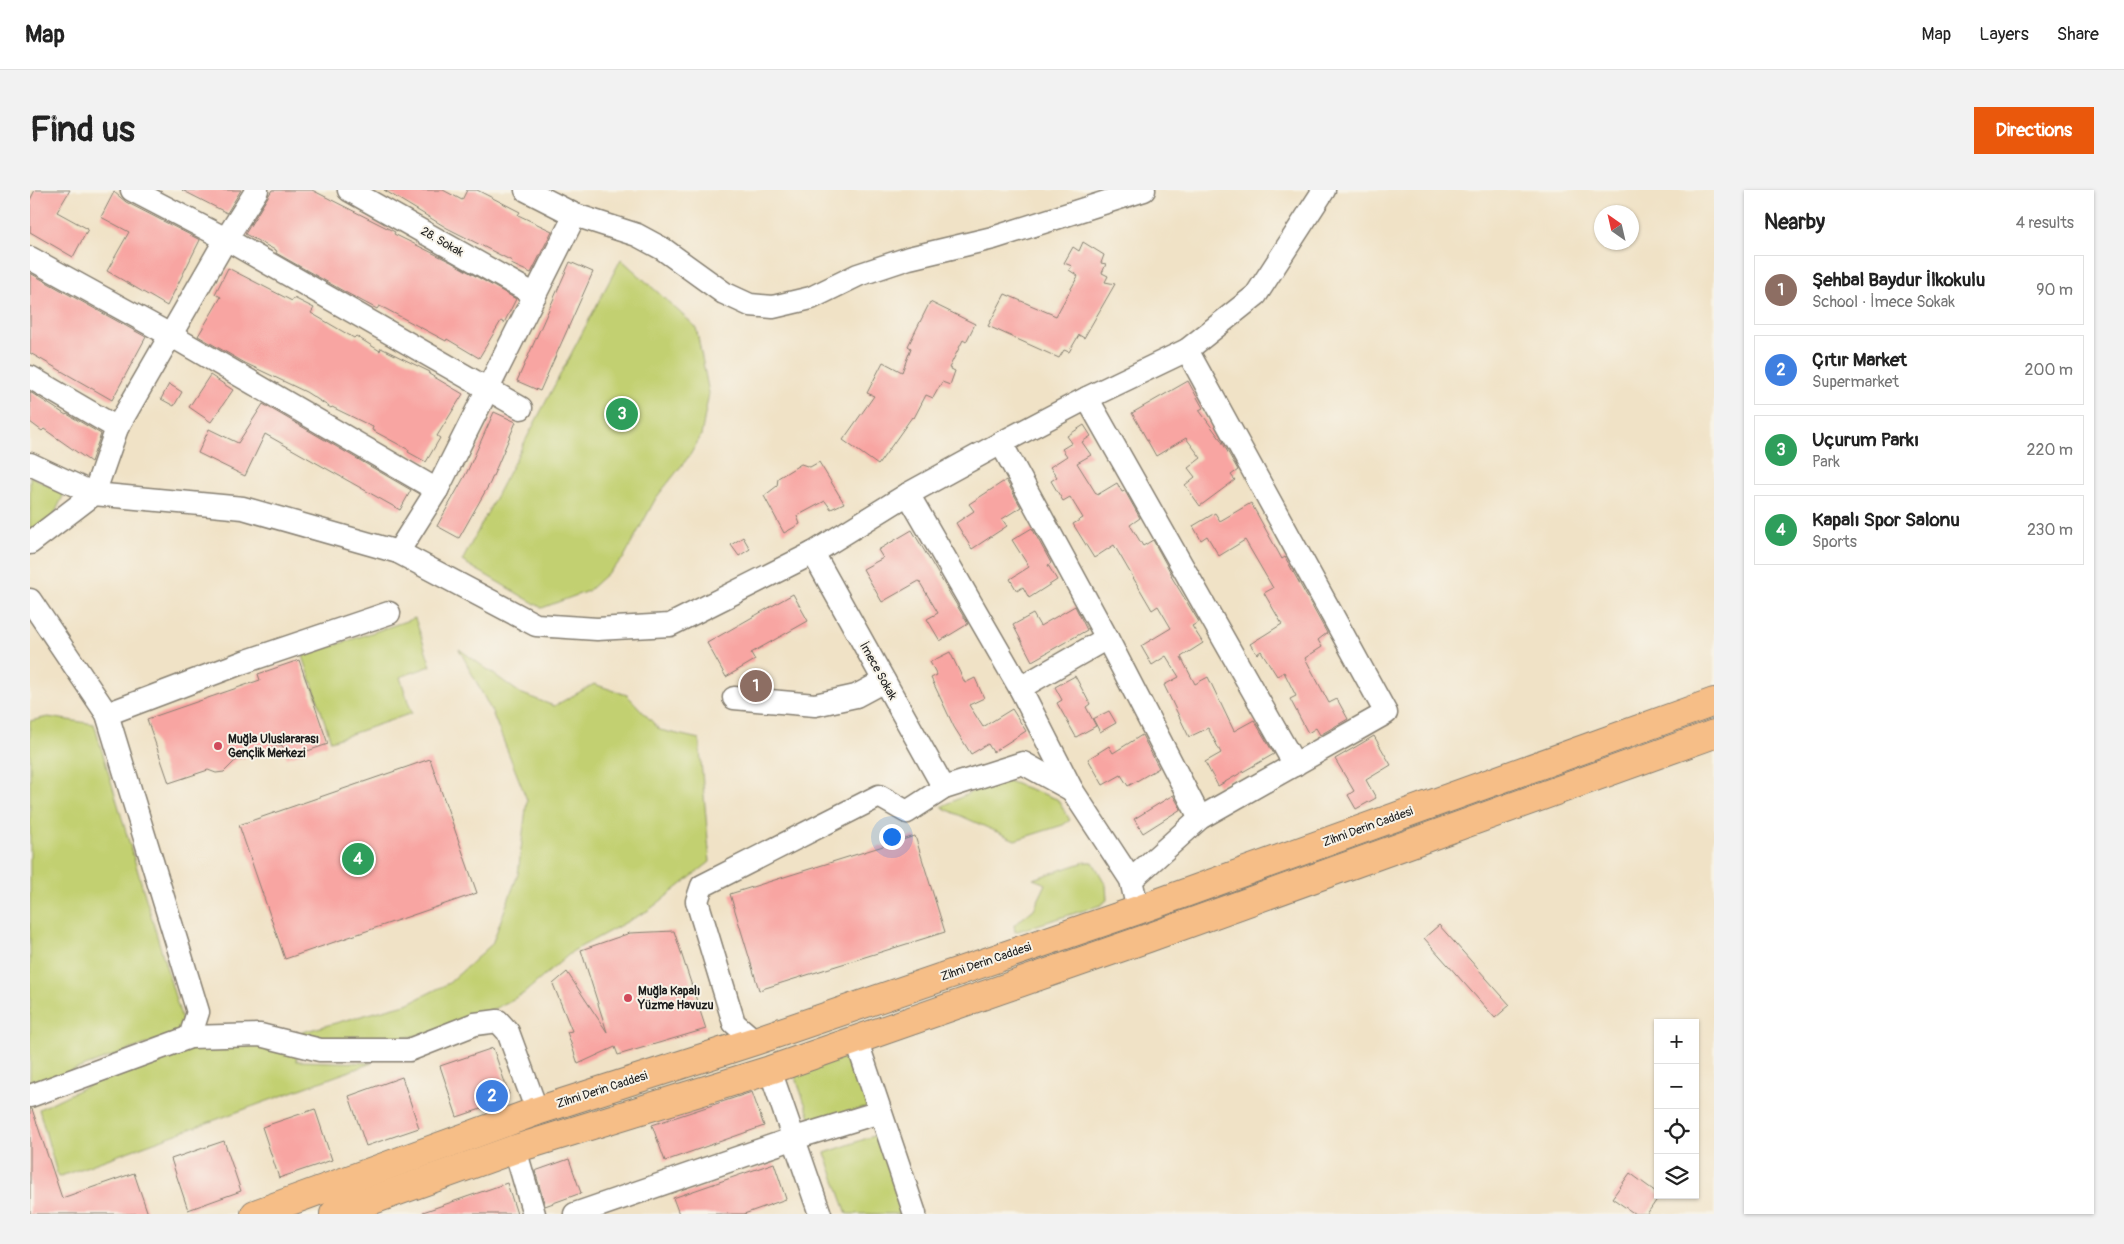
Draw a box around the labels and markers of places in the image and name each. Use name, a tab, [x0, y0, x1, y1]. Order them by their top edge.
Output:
pin: 3	[606, 395, 638, 433]
pin: 1	[740, 667, 772, 705]
place label: Muğla Uluslararası Gençlik Merkezi	[228, 732, 319, 761]
marker: Muğla Uluslararası Gençlik Merkezi	[212, 740, 224, 752]
pin: 4	[342, 840, 374, 878]
place label: Muğla Kapalı Yüzme Havuzu	[637, 984, 714, 1013]
marker: Muğla Kapalı Yüzme Havuzu	[622, 992, 634, 1004]
pin: 2	[476, 1077, 508, 1115]

